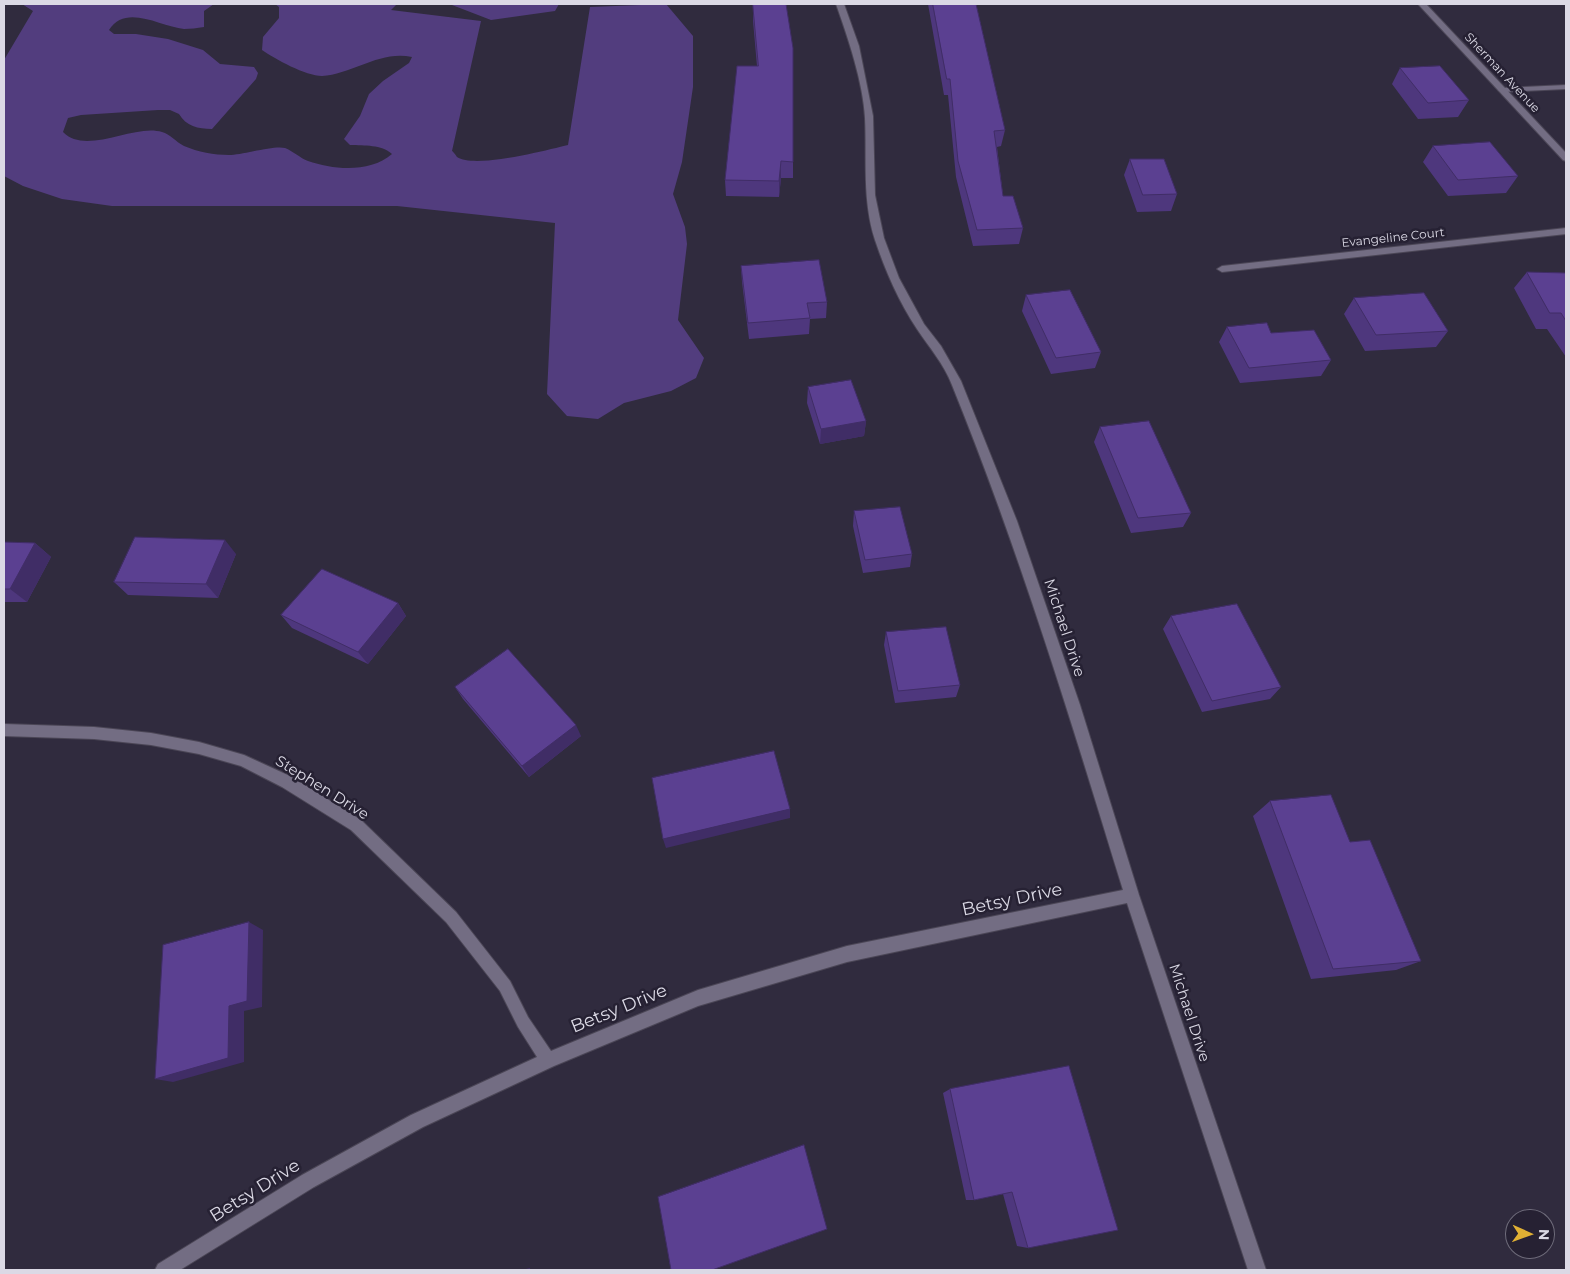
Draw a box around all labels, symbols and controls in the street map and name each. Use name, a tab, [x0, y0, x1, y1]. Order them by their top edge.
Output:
street label: Sherman Avenue	[1461, 30, 1543, 116]
street label: Evangeline Court	[1341, 225, 1445, 251]
street label: Michael Drive	[1040, 577, 1088, 679]
street label: Stephen Drive	[272, 752, 372, 824]
street label: Betsy Drive	[960, 879, 1064, 921]
street label: Michael Drive	[1165, 962, 1213, 1064]
street label: Betsy Drive	[568, 980, 670, 1038]
street label: Betsy Drive	[206, 1155, 304, 1227]
north arrow	[1505, 1209, 1555, 1259]
text: N	[1535, 1229, 1553, 1240]

